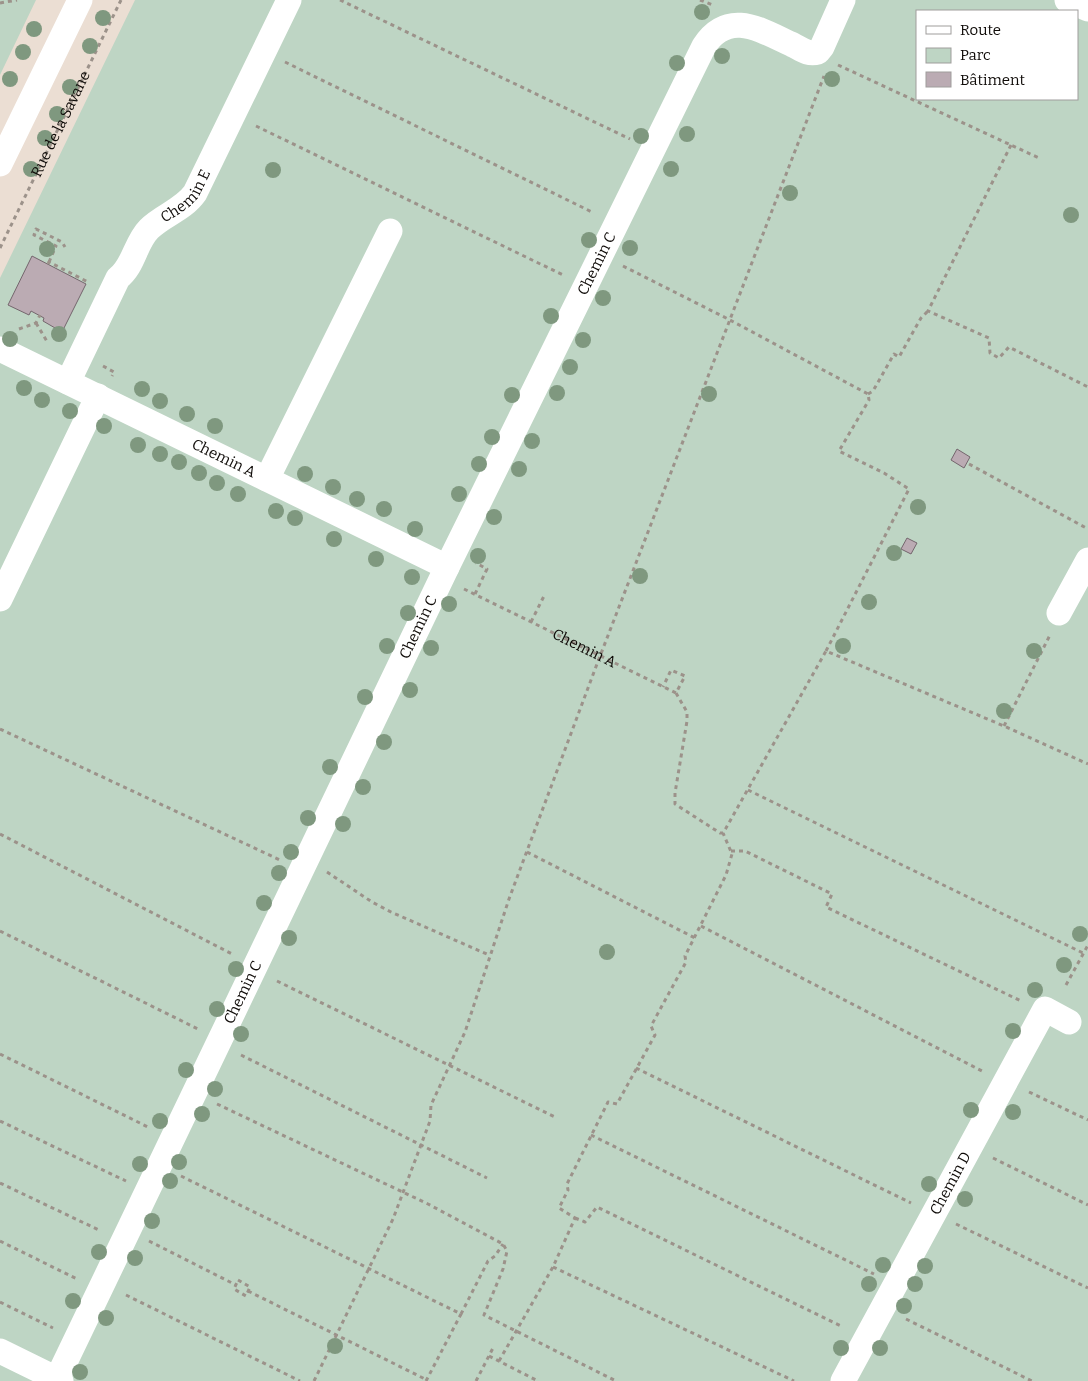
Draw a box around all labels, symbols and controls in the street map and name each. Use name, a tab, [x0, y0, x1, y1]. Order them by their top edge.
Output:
legend	[916, 10, 1078, 100]
text: Route	[960, 21, 1001, 39]
text: Parc	[960, 46, 991, 64]
street label: Rue de la Savane	[27, 68, 94, 180]
text: Bâtiment	[960, 71, 1025, 89]
street label: Chemin E	[157, 166, 214, 226]
street label: Chemin C	[574, 229, 620, 298]
street label: Chemin A	[189, 435, 259, 481]
street label: Chemin C	[395, 593, 441, 662]
street label: Chemin A	[549, 625, 619, 671]
street label: Chemin C	[220, 958, 266, 1027]
street label: Chemin D	[926, 1149, 975, 1218]

